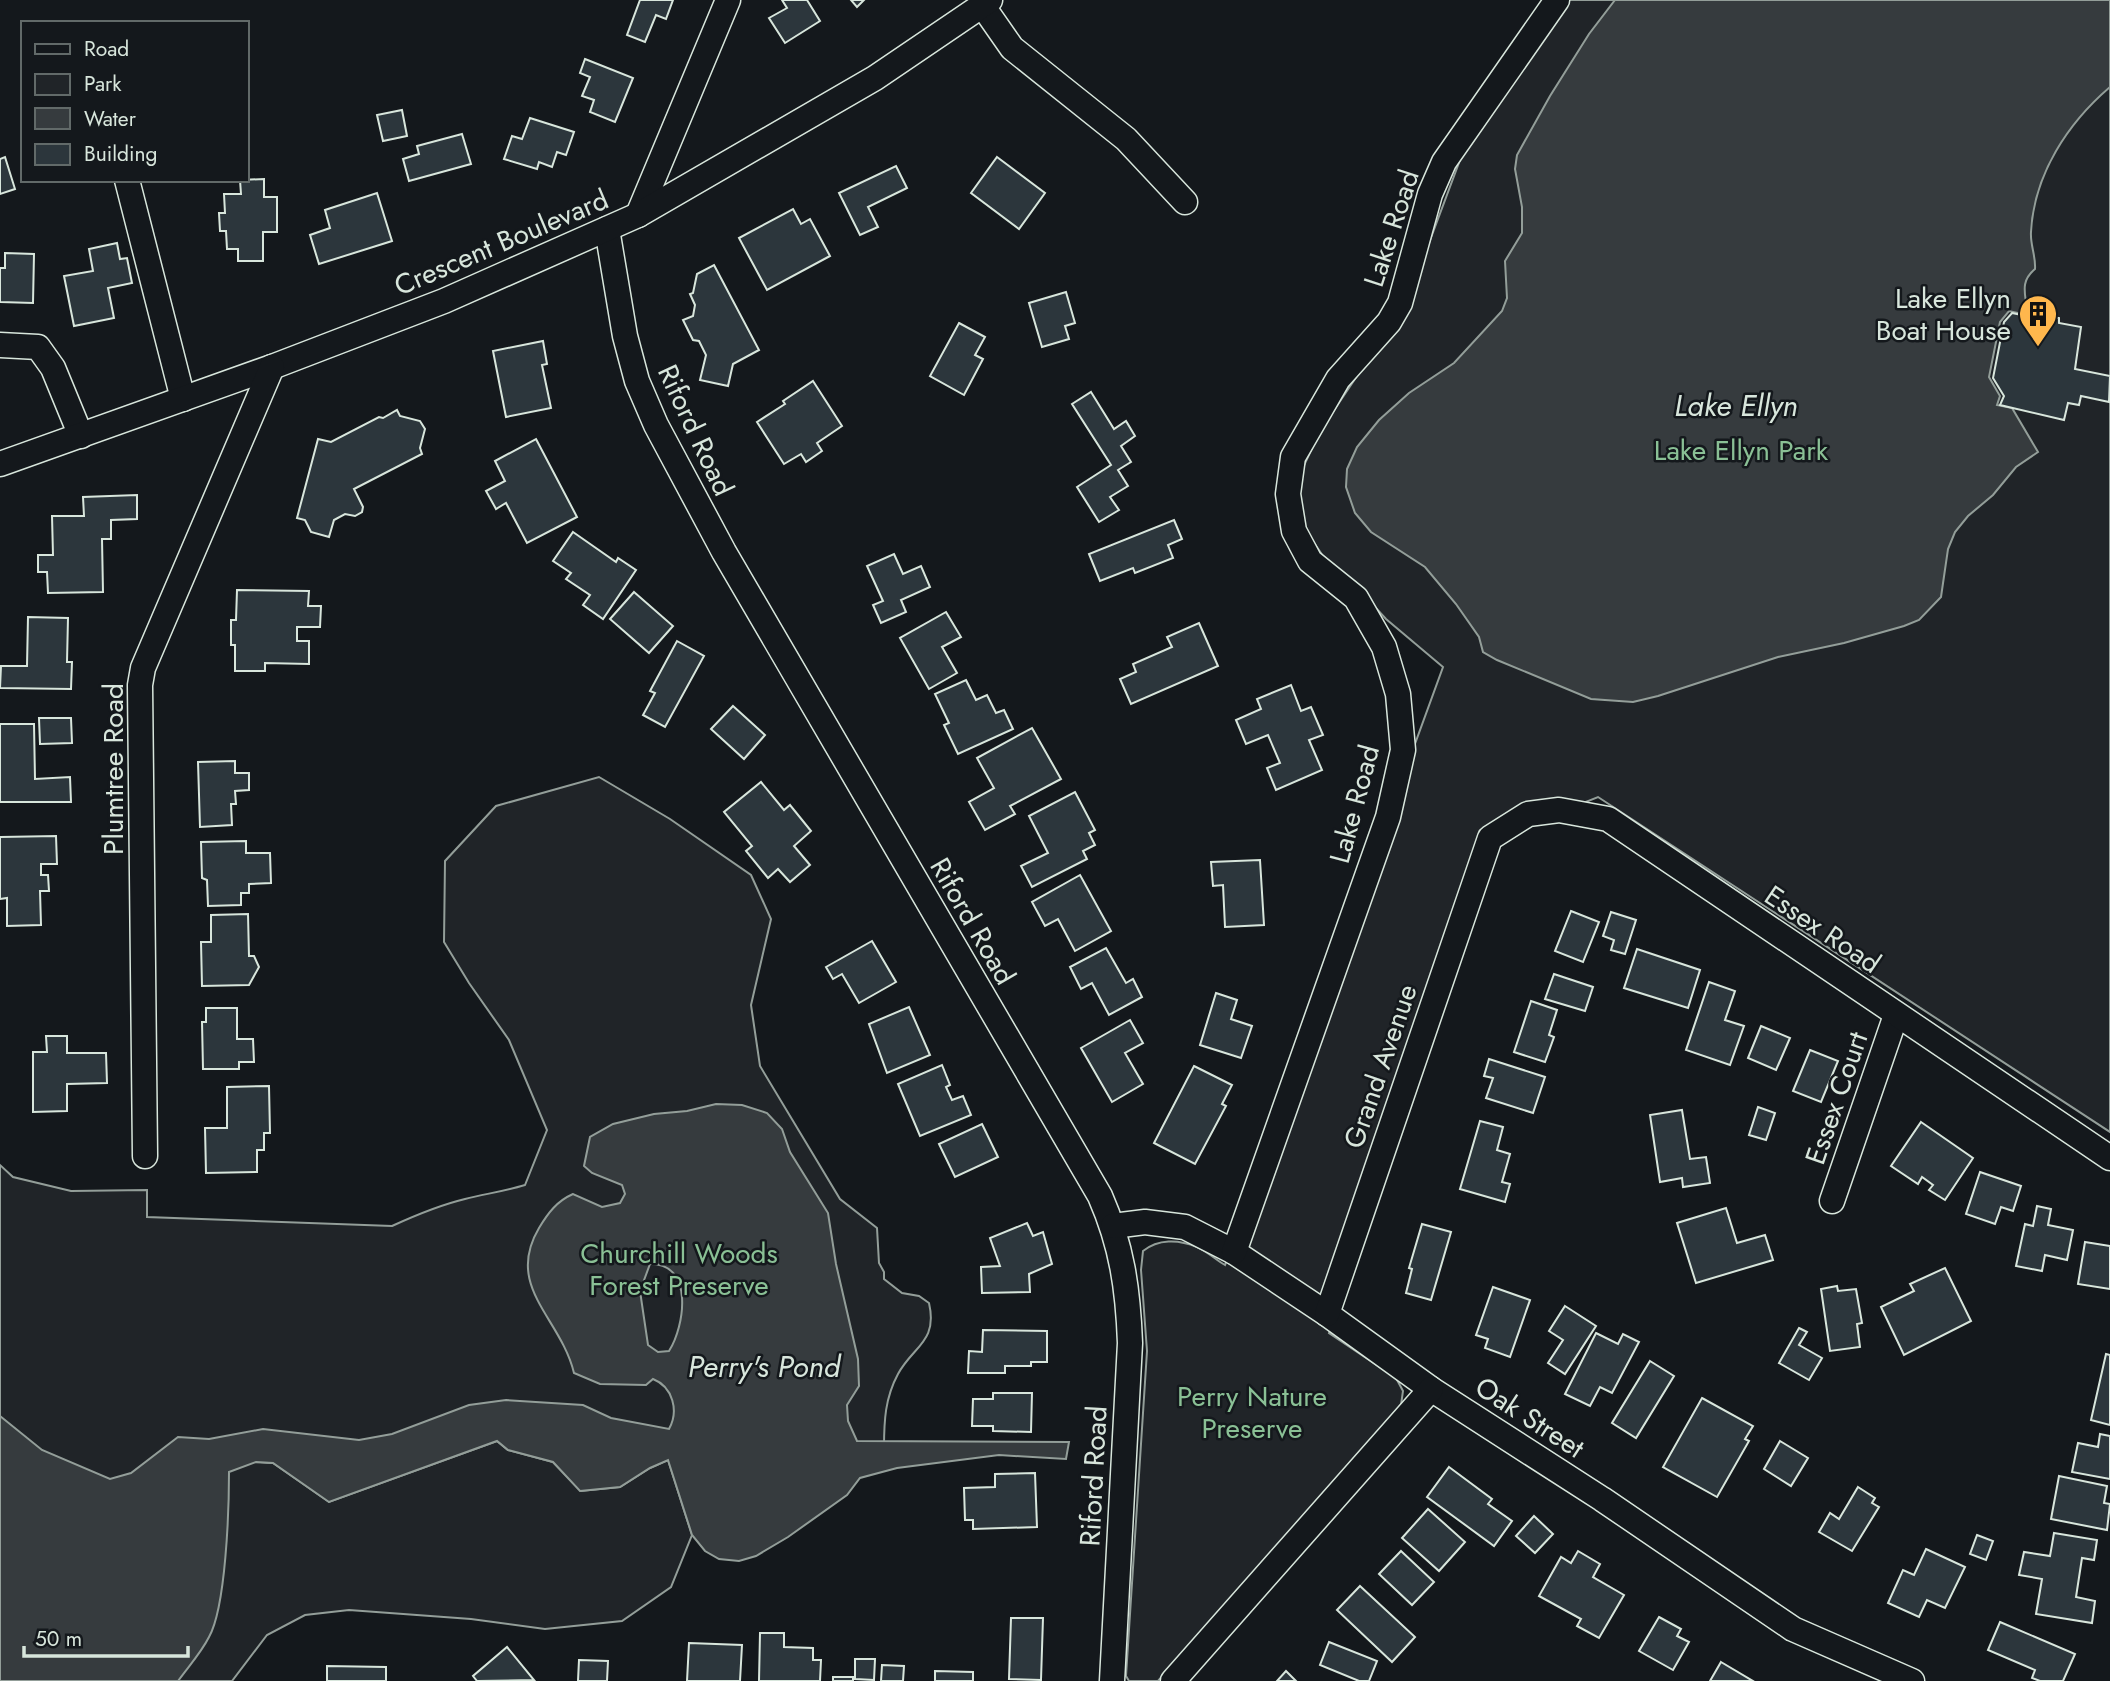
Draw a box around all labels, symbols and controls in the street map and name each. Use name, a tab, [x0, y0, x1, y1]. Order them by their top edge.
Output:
legend	[21, 21, 248, 182]
text: Road	[84, 34, 129, 64]
text: Park	[84, 69, 122, 99]
text: Water	[84, 104, 137, 134]
text: Building	[84, 139, 157, 169]
street label: Lake Road	[1353, 164, 1430, 292]
street label: Crescent Boulevard	[388, 179, 615, 306]
place label: Lake Ellyn Boat House	[1876, 278, 2011, 351]
building icon: Lake Ellyn Boat House	[2017, 293, 2059, 348]
street label: Riford Road	[647, 358, 744, 503]
water label: Lake Ellyn	[1674, 384, 1798, 427]
park label: Lake Ellyn Park	[1654, 430, 1829, 471]
street label: Plumtree Road	[93, 683, 134, 855]
street label: Lake Road	[1319, 740, 1390, 868]
street label: Riford Road	[920, 850, 1025, 992]
street label: Essex Road	[1756, 875, 1889, 983]
street label: Grand Avenue	[1333, 979, 1428, 1154]
street label: Essex Court	[1795, 1026, 1878, 1170]
park label: Churchill Woods Forest Preserve	[580, 1233, 778, 1306]
water label: Perry's Pond	[688, 1345, 842, 1388]
street label: Oak Street	[1467, 1367, 1593, 1468]
park label: Perry Nature Preserve	[1177, 1376, 1327, 1449]
street label: Riford Road	[1069, 1405, 1118, 1547]
scale bar	[24, 1614, 189, 1658]
text: 50 m	[35, 1624, 82, 1654]

